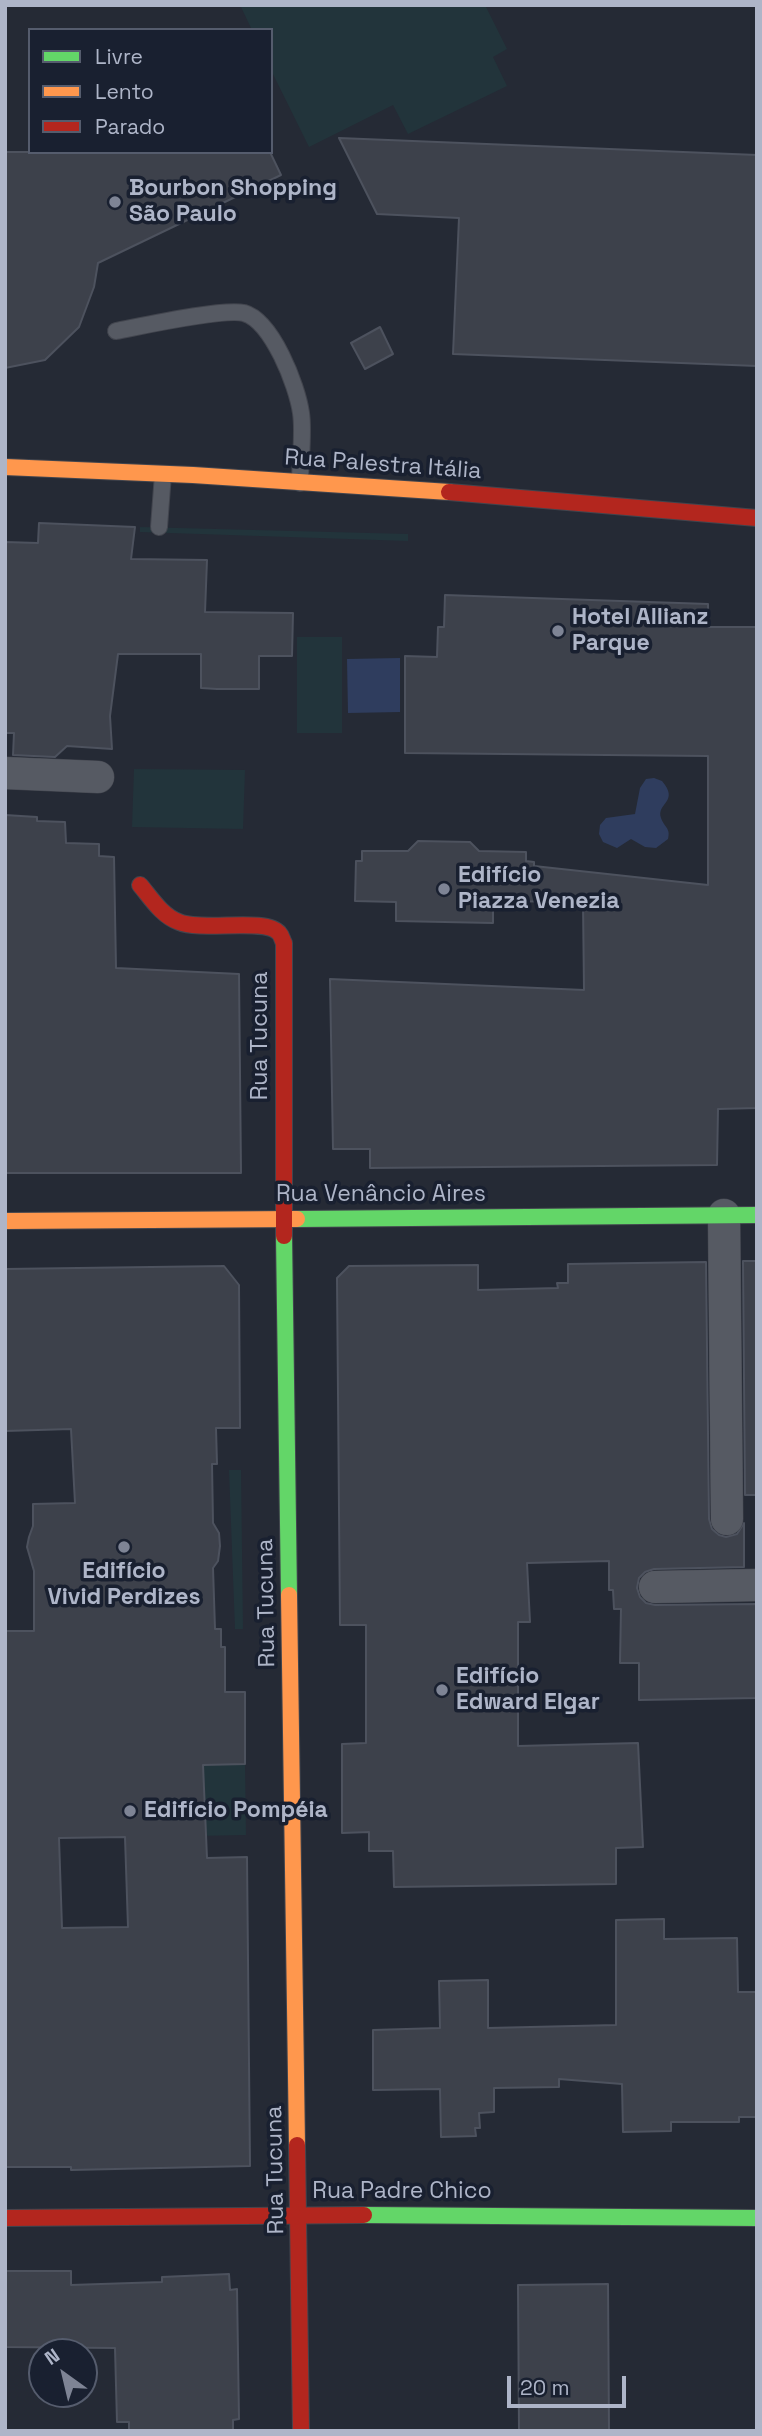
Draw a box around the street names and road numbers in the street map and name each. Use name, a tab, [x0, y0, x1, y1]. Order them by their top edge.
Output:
street label: Rua Palestra Itália	[284, 444, 482, 486]
street label: Rua Tucuna	[247, 972, 275, 1100]
street label: Rua Venâncio Aires	[276, 1181, 486, 1209]
street label: Rua Tucuna	[252, 1538, 282, 1668]
street label: Rua Tucuna	[261, 2105, 291, 2235]
street label: Rua Padre Chico	[312, 2178, 492, 2206]

